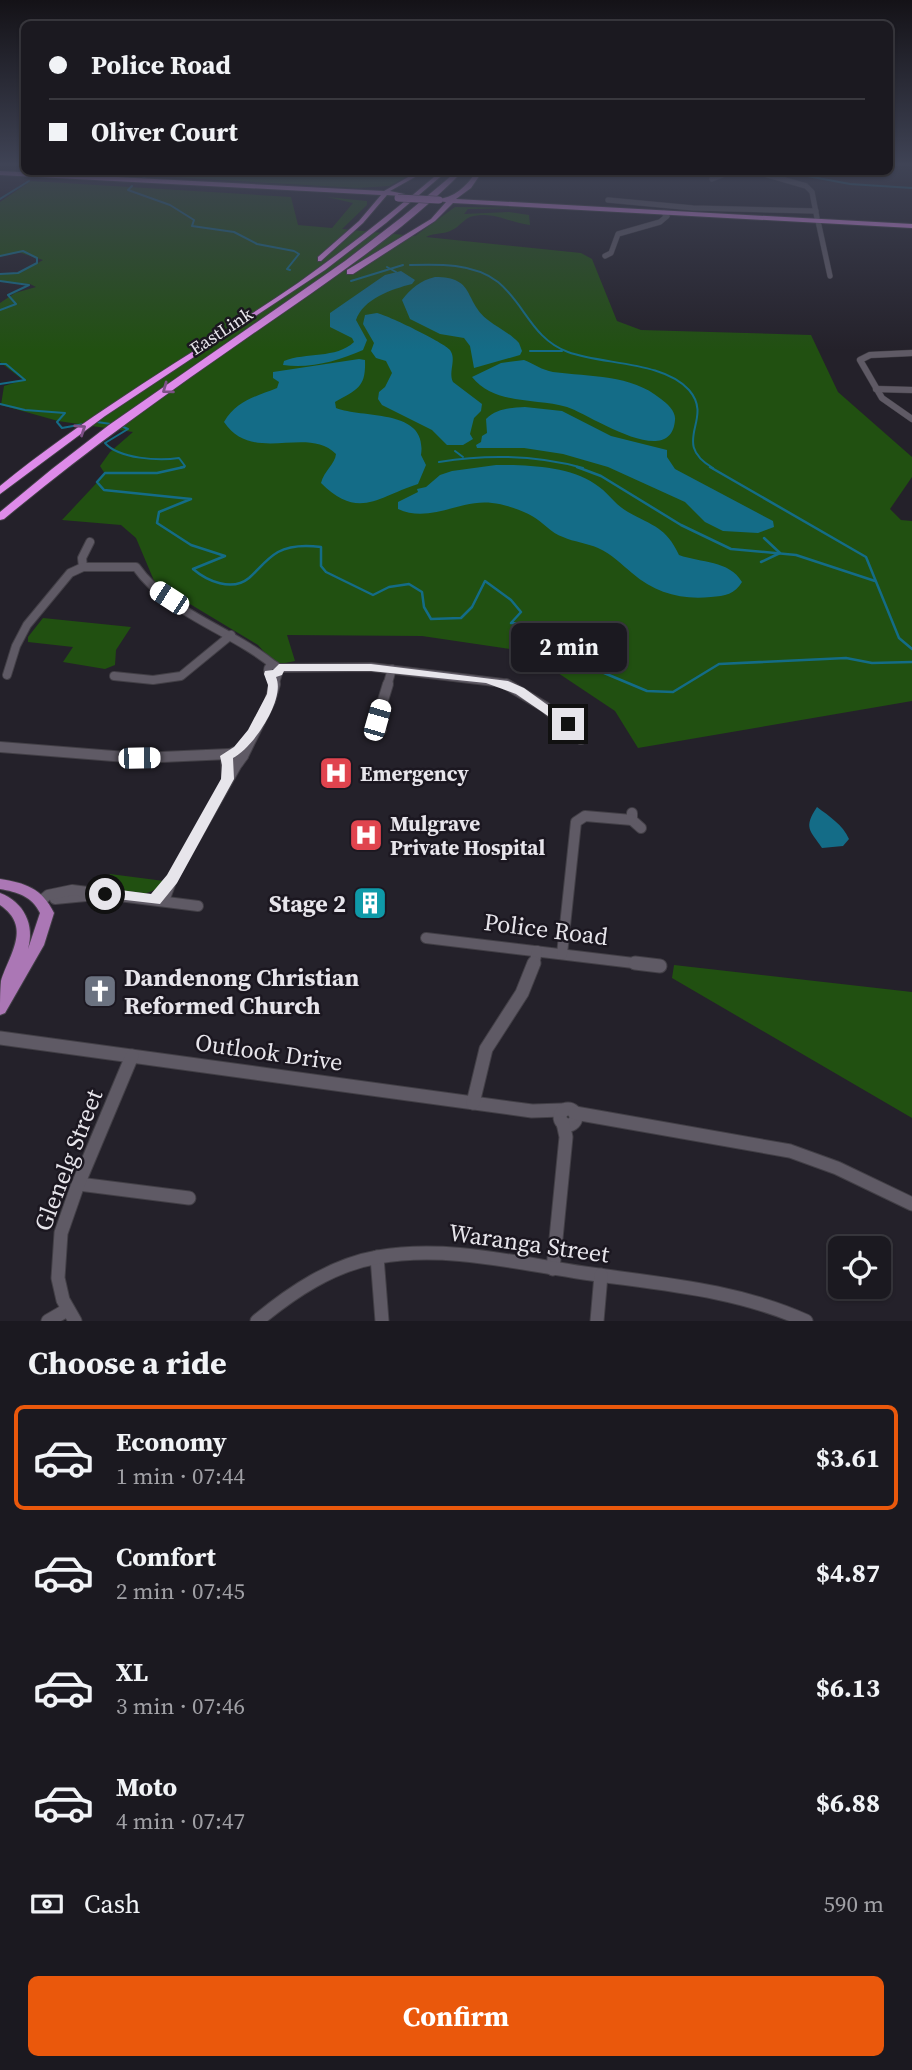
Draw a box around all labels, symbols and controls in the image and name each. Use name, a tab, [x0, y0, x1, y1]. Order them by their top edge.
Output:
text: Police Road	[91, 47, 231, 83]
text: Oliver Court	[91, 114, 238, 150]
street label: EastLink	[185, 301, 258, 361]
one-way arrow	[162, 381, 175, 393]
one-way arrow	[73, 425, 86, 437]
car	[146, 578, 193, 618]
callout: 2 min	[510, 622, 626, 672]
text: 2 min	[539, 631, 599, 663]
car	[362, 697, 393, 743]
route end	[552, 708, 584, 740]
car	[118, 747, 161, 769]
hospital icon: Emergency	[317, 754, 355, 792]
place label: Emergency	[360, 759, 469, 788]
place label: Mulgrave Private Hospital	[390, 809, 545, 862]
hospital icon: Mulgrave Private Hospital	[347, 816, 385, 854]
route start	[89, 878, 121, 910]
building icon: Stage 2	[351, 884, 389, 922]
place label: Stage 2	[269, 887, 346, 920]
street label: Police Road	[482, 905, 610, 953]
place label: Dandenong Christian Reformed Church	[124, 961, 359, 1022]
church icon: Dandenong Christian Reformed Church	[81, 972, 119, 1010]
street label: Outlook Drive	[193, 1025, 345, 1079]
street label: Glenelg Street	[26, 1084, 110, 1236]
street label: Waranga Street	[447, 1215, 612, 1271]
map controls	[828, 1236, 891, 1299]
button: locate	[828, 1236, 891, 1299]
text: Choose a ride	[28, 1341, 227, 1385]
text: Economy	[116, 1424, 227, 1460]
icon: car	[32, 1426, 95, 1489]
text: $3.61	[816, 1440, 880, 1476]
text: 1 min · 07:44	[116, 1460, 245, 1492]
text: Comfort	[116, 1539, 216, 1575]
icon: car	[32, 1541, 95, 1604]
text: $4.87	[816, 1555, 880, 1591]
text: 2 min · 07:45	[116, 1575, 245, 1607]
text: XL	[116, 1654, 148, 1690]
icon: car	[32, 1656, 95, 1719]
text: $6.13	[816, 1670, 880, 1706]
text: 3 min · 07:46	[116, 1690, 245, 1722]
text: Moto	[116, 1769, 177, 1805]
icon: car	[32, 1771, 95, 1834]
text: $6.88	[816, 1785, 880, 1821]
text: 4 min · 07:47	[116, 1805, 245, 1837]
icon: cash	[28, 1885, 66, 1923]
text: Cash	[84, 1886, 140, 1922]
text: 590 m	[823, 1888, 884, 1920]
button: Confirm	[28, 1976, 884, 2056]

